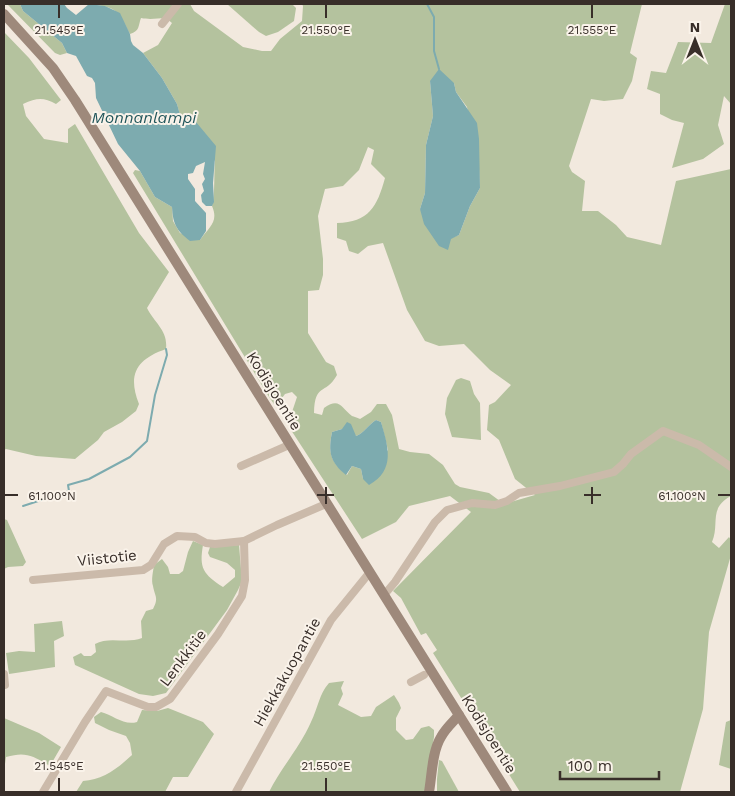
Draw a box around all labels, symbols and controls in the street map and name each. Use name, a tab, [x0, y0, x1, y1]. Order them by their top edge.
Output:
north arrow	[670, 15, 720, 65]
text: N	[690, 19, 700, 35]
text: 21.545°E	[34, 23, 84, 37]
text: 21.550°E	[301, 23, 351, 37]
text: 21.555°E	[568, 23, 617, 37]
water label: Monnanlampi	[92, 108, 197, 127]
street label: Kodisjoentie	[243, 348, 305, 434]
text: 61.100°N	[28, 489, 76, 503]
text: 61.100°N	[658, 489, 706, 503]
street label: Viistotie	[76, 546, 138, 570]
street label: Hiekkakuopantie	[250, 614, 324, 730]
street label: Lenkkitie	[156, 626, 210, 690]
street label: Kodisjoentie	[458, 691, 520, 777]
scale bar	[560, 748, 659, 780]
text: 100 m	[568, 757, 612, 775]
text: 21.545°E	[34, 759, 84, 773]
text: 21.550°E	[301, 759, 351, 773]

